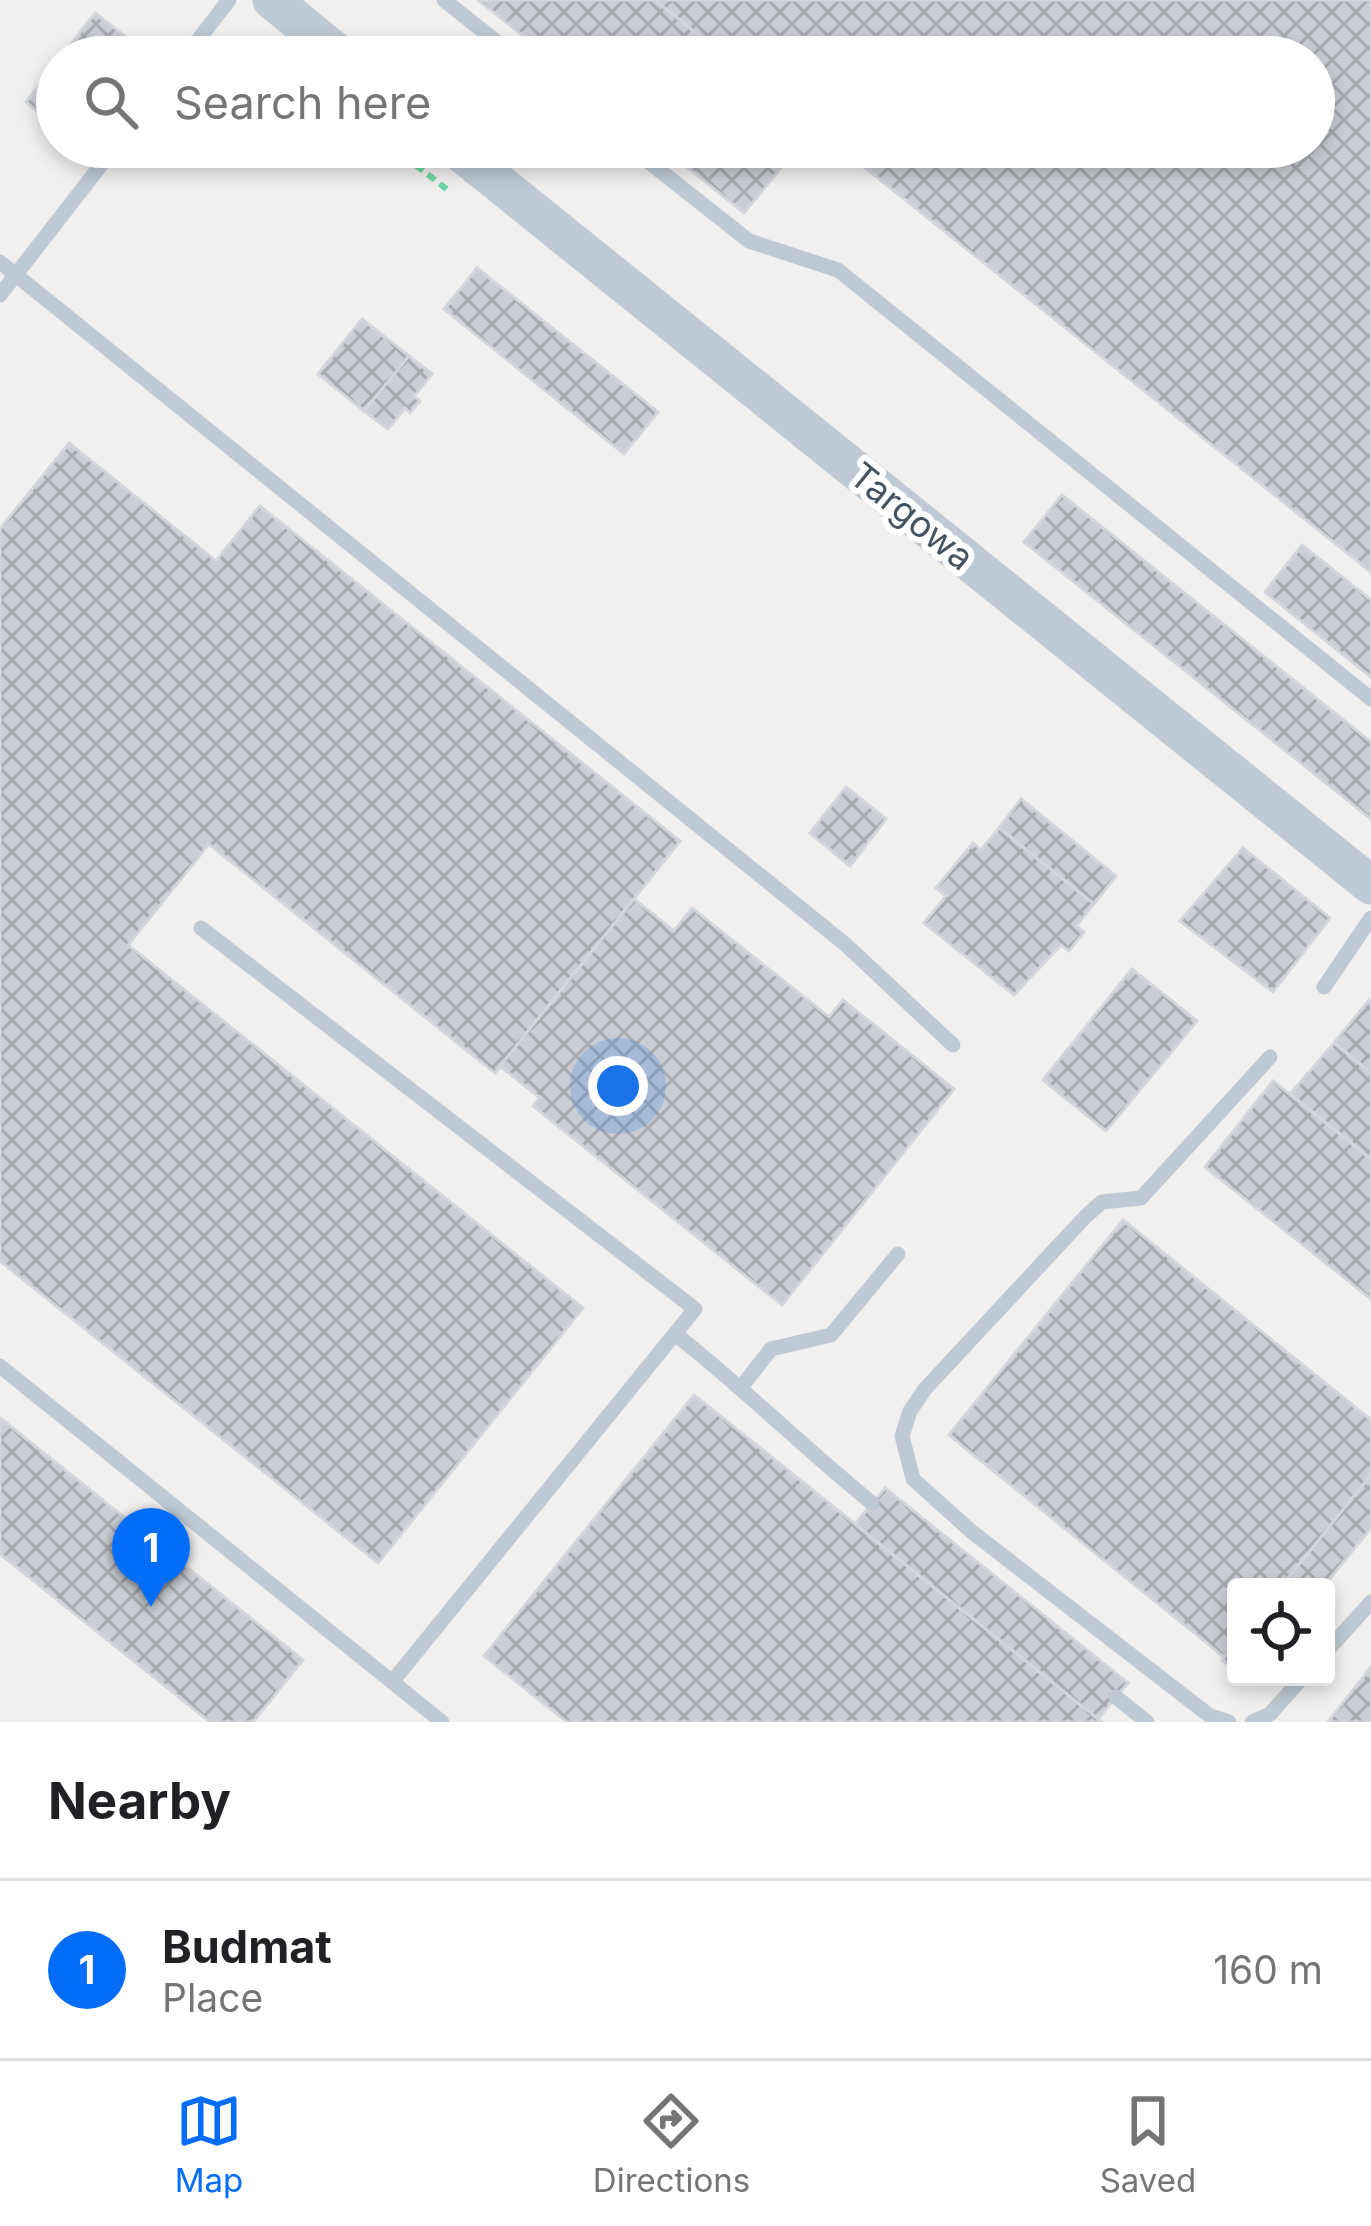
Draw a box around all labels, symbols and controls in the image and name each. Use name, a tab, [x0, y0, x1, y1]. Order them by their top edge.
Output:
search box	[36, 36, 1335, 168]
icon: search	[78, 69, 144, 135]
text: Search here	[174, 75, 431, 130]
street label: Targowa	[841, 453, 983, 579]
your location	[588, 1056, 648, 1116]
pin: 1	[112, 1508, 190, 1607]
map controls	[1227, 1578, 1335, 1686]
button: locate	[1227, 1578, 1335, 1686]
text: Nearby	[48, 1770, 231, 1831]
text: Budmat	[162, 1919, 332, 1974]
text: 1	[79, 1946, 95, 1993]
text: 160 m	[1213, 1946, 1323, 1993]
text: Place	[162, 1974, 263, 2021]
tab: Map	[175, 2088, 243, 2200]
tab: Directions	[593, 2088, 750, 2200]
tab: Saved	[1100, 2088, 1196, 2200]

